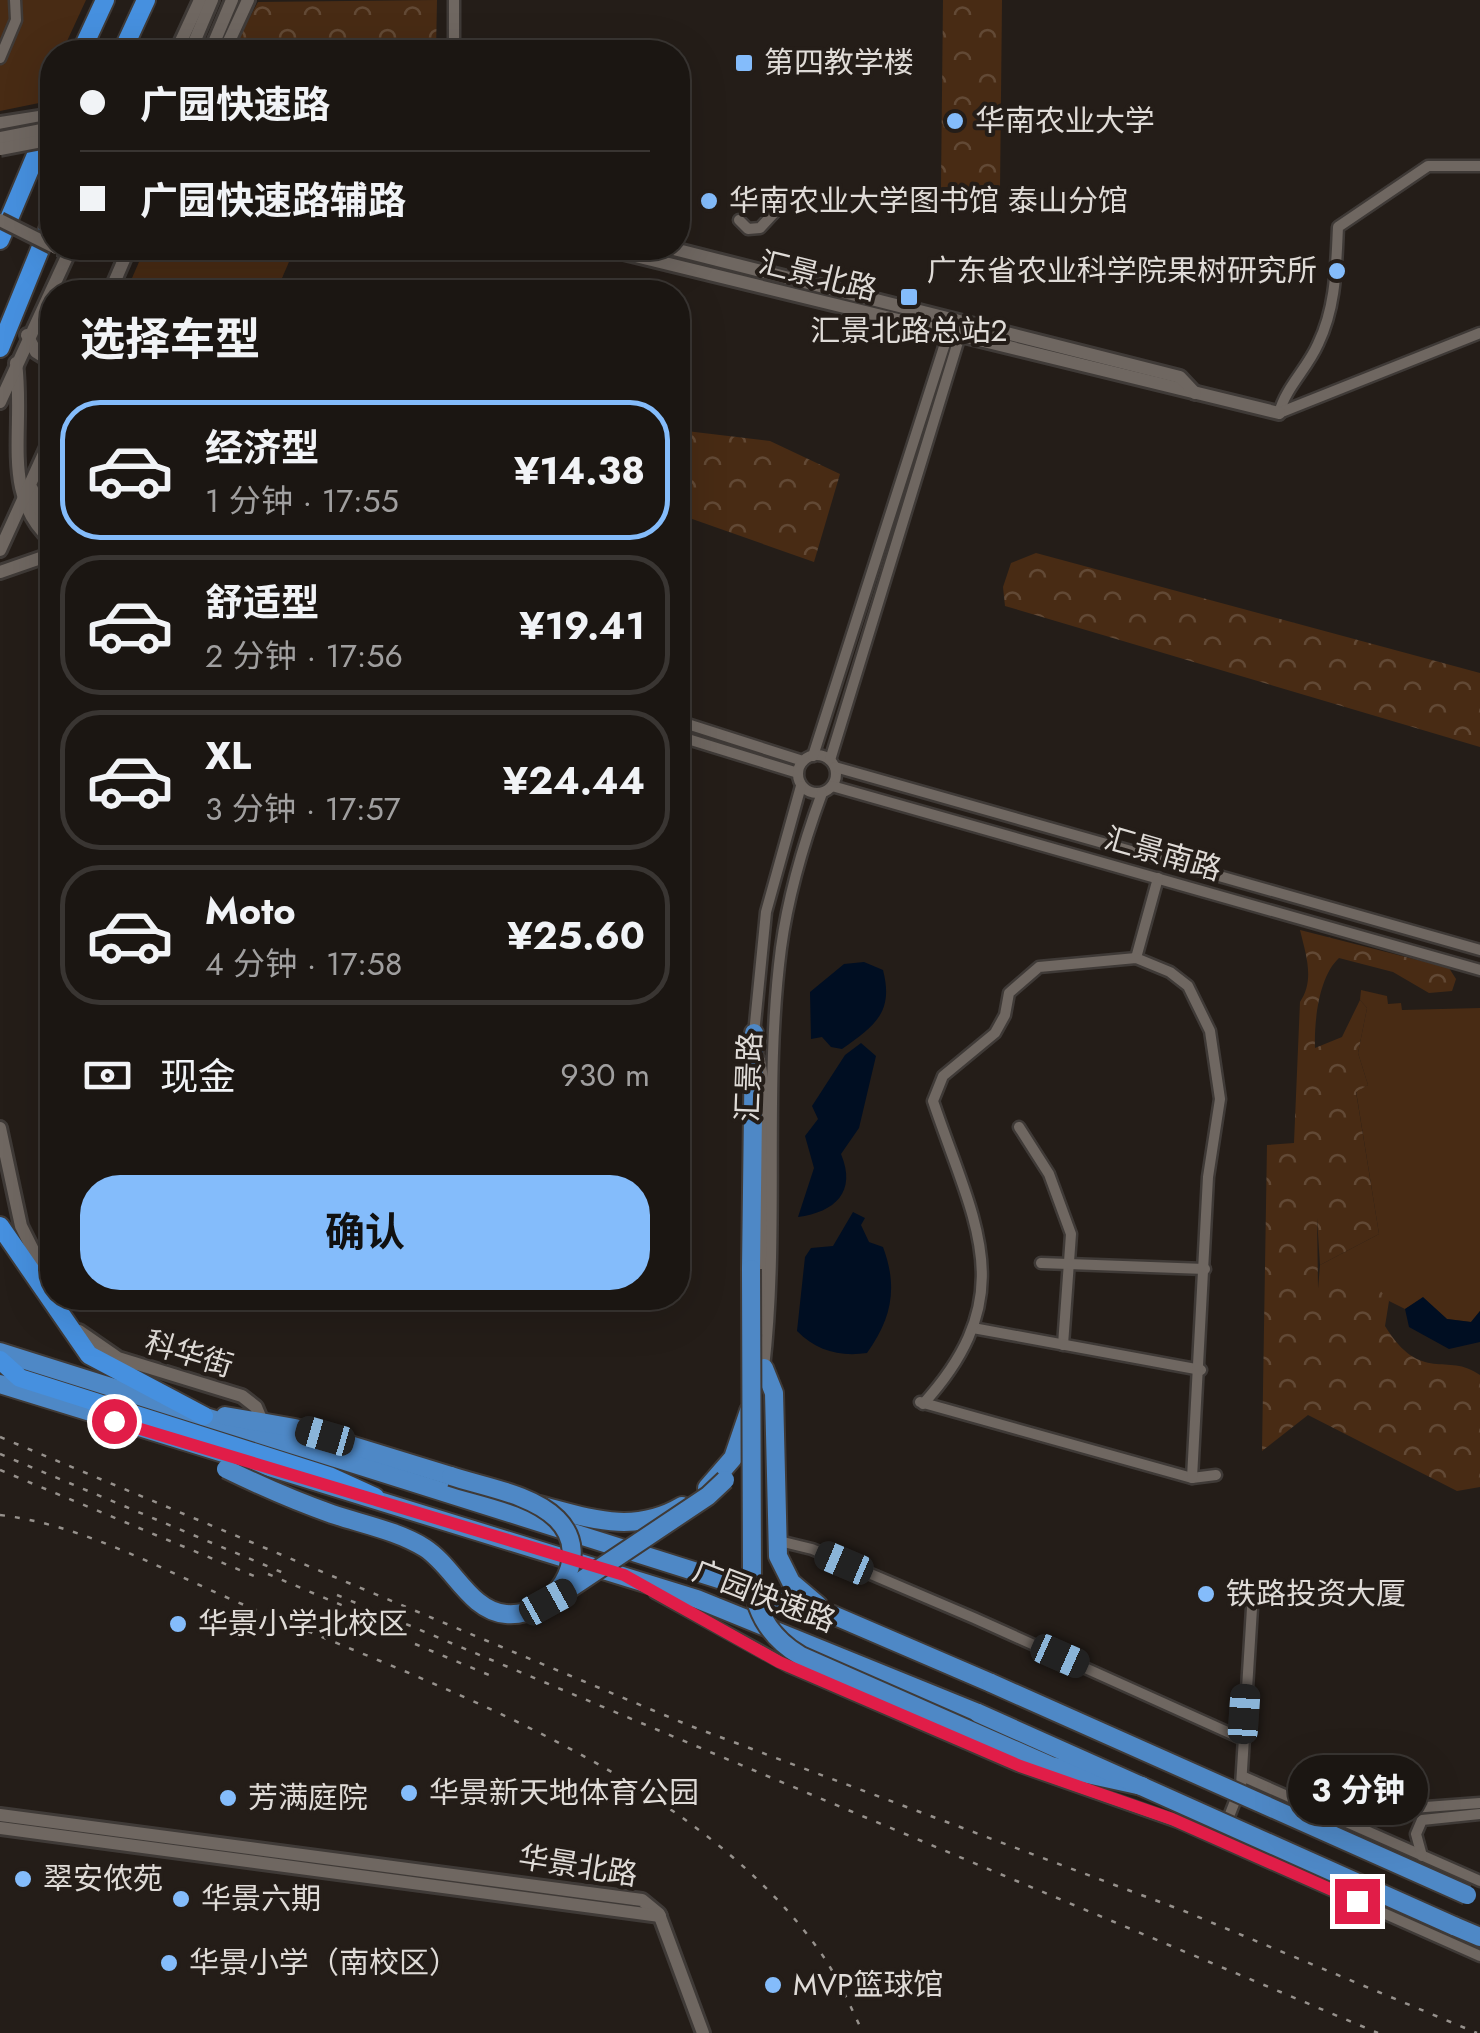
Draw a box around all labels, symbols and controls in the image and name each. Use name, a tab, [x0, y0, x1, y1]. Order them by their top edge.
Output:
place label: 第四教学楼	[764, 41, 914, 84]
marker: 第四教学楼	[733, 52, 755, 74]
text: 广园快速路	[140, 77, 330, 132]
place label: 华南农业大学	[975, 99, 1155, 142]
marker: 华南农业大学	[944, 110, 966, 132]
text: 广园快速路辅路	[140, 173, 406, 228]
place label: 华南农业大学图书馆 泰山分馆	[729, 179, 1128, 222]
marker: 华南农业大学图书馆 泰山分馆	[698, 190, 720, 212]
street label: 汇景北路	[755, 240, 882, 311]
place label: 广东省农业科学院果树研究所	[927, 249, 1317, 292]
marker: 广东省农业科学院果树研究所	[1326, 260, 1348, 282]
marker: 汇景北路总站2	[898, 286, 920, 308]
text: 选择车型	[80, 307, 260, 372]
place label: 汇景北路总站2	[810, 309, 1008, 352]
text: 经济型	[205, 420, 319, 475]
icon: car	[85, 425, 175, 515]
text: ¥14.38	[514, 443, 645, 498]
text: 1 分钟 · 17:55	[205, 478, 399, 524]
text: 舒适型	[205, 575, 319, 630]
icon: car	[85, 580, 175, 670]
text: ¥19.41	[519, 598, 645, 653]
text: 2 分钟 · 17:56	[205, 633, 403, 679]
text: XL	[205, 728, 251, 783]
icon: car	[85, 735, 175, 825]
text: ¥24.44	[503, 753, 645, 808]
text: 3 分钟 · 17:57	[205, 786, 401, 832]
street label: 汇景南路	[1100, 816, 1227, 891]
text: Moto	[205, 883, 296, 938]
icon: car	[85, 890, 175, 980]
text: ¥25.60	[507, 908, 645, 963]
text: 4 分钟 · 17:58	[205, 941, 402, 987]
street label: 汇景路	[725, 1031, 772, 1123]
icon: cash	[80, 1048, 135, 1103]
text: 现金	[160, 1049, 236, 1104]
text: 930 m	[560, 1052, 650, 1098]
button: 确认	[80, 1175, 650, 1290]
street label: 科华街	[140, 1320, 238, 1387]
route start	[92, 1399, 137, 1444]
car	[292, 1413, 358, 1459]
car	[811, 1537, 877, 1589]
street label: 广园快速路	[686, 1549, 842, 1642]
place label: 铁路投资大厦	[1226, 1572, 1406, 1615]
car	[514, 1574, 582, 1630]
marker: 铁路投资大厦	[1195, 1583, 1217, 1605]
place label: 华景小学北校区	[198, 1602, 408, 1645]
marker: 华景小学北校区	[167, 1613, 189, 1635]
car	[1026, 1630, 1094, 1682]
car	[1227, 1683, 1261, 1745]
callout: 3 分钟	[1287, 1756, 1427, 1826]
text: 3 分钟	[1311, 1767, 1405, 1813]
place label: 华景新天地体育公园	[429, 1771, 699, 1814]
place label: 芳满庭院	[248, 1776, 368, 1819]
marker: 华景新天地体育公园	[398, 1782, 420, 1804]
marker: 芳满庭院	[217, 1787, 239, 1809]
street label: 华景北路	[515, 1835, 641, 1896]
place label: 翠安侬苑	[43, 1857, 163, 1900]
marker: 翠安侬苑	[12, 1868, 34, 1890]
place label: 华景六期	[201, 1877, 321, 1920]
route end	[1335, 1879, 1380, 1924]
marker: 华景六期	[170, 1888, 192, 1910]
place label: 华景小学（南校区）	[189, 1941, 459, 1984]
marker: 华景小学（南校区）	[158, 1952, 180, 1974]
place label: MVP篮球馆	[793, 1963, 944, 2006]
marker: MVP篮球馆	[762, 1974, 784, 1996]

